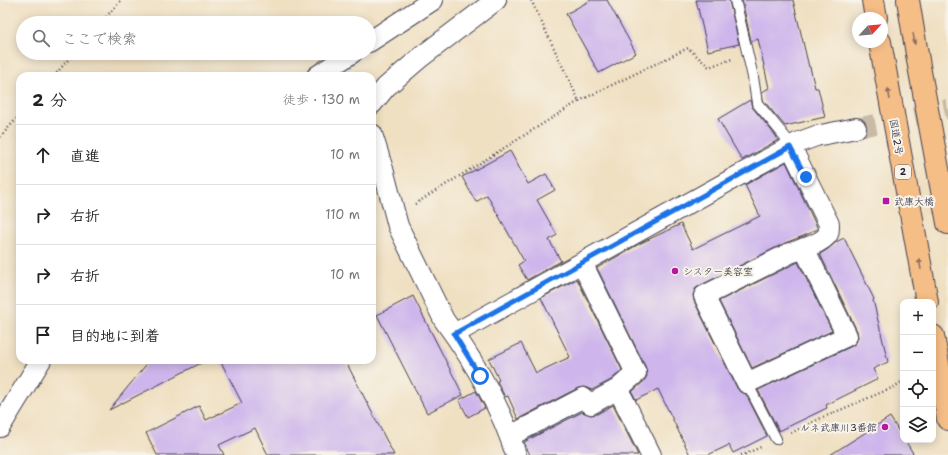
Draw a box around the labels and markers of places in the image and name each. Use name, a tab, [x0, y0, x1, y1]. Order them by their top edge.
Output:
place label: 武庫大橋	[894, 195, 934, 208]
marker: 武庫大橋	[881, 196, 891, 206]
place label: シスター美容室	[683, 265, 753, 278]
marker: シスター美容室	[670, 266, 680, 276]
place label: ルネ武庫川3番館	[800, 421, 877, 434]
marker: ルネ武庫川3番館	[880, 422, 890, 432]

